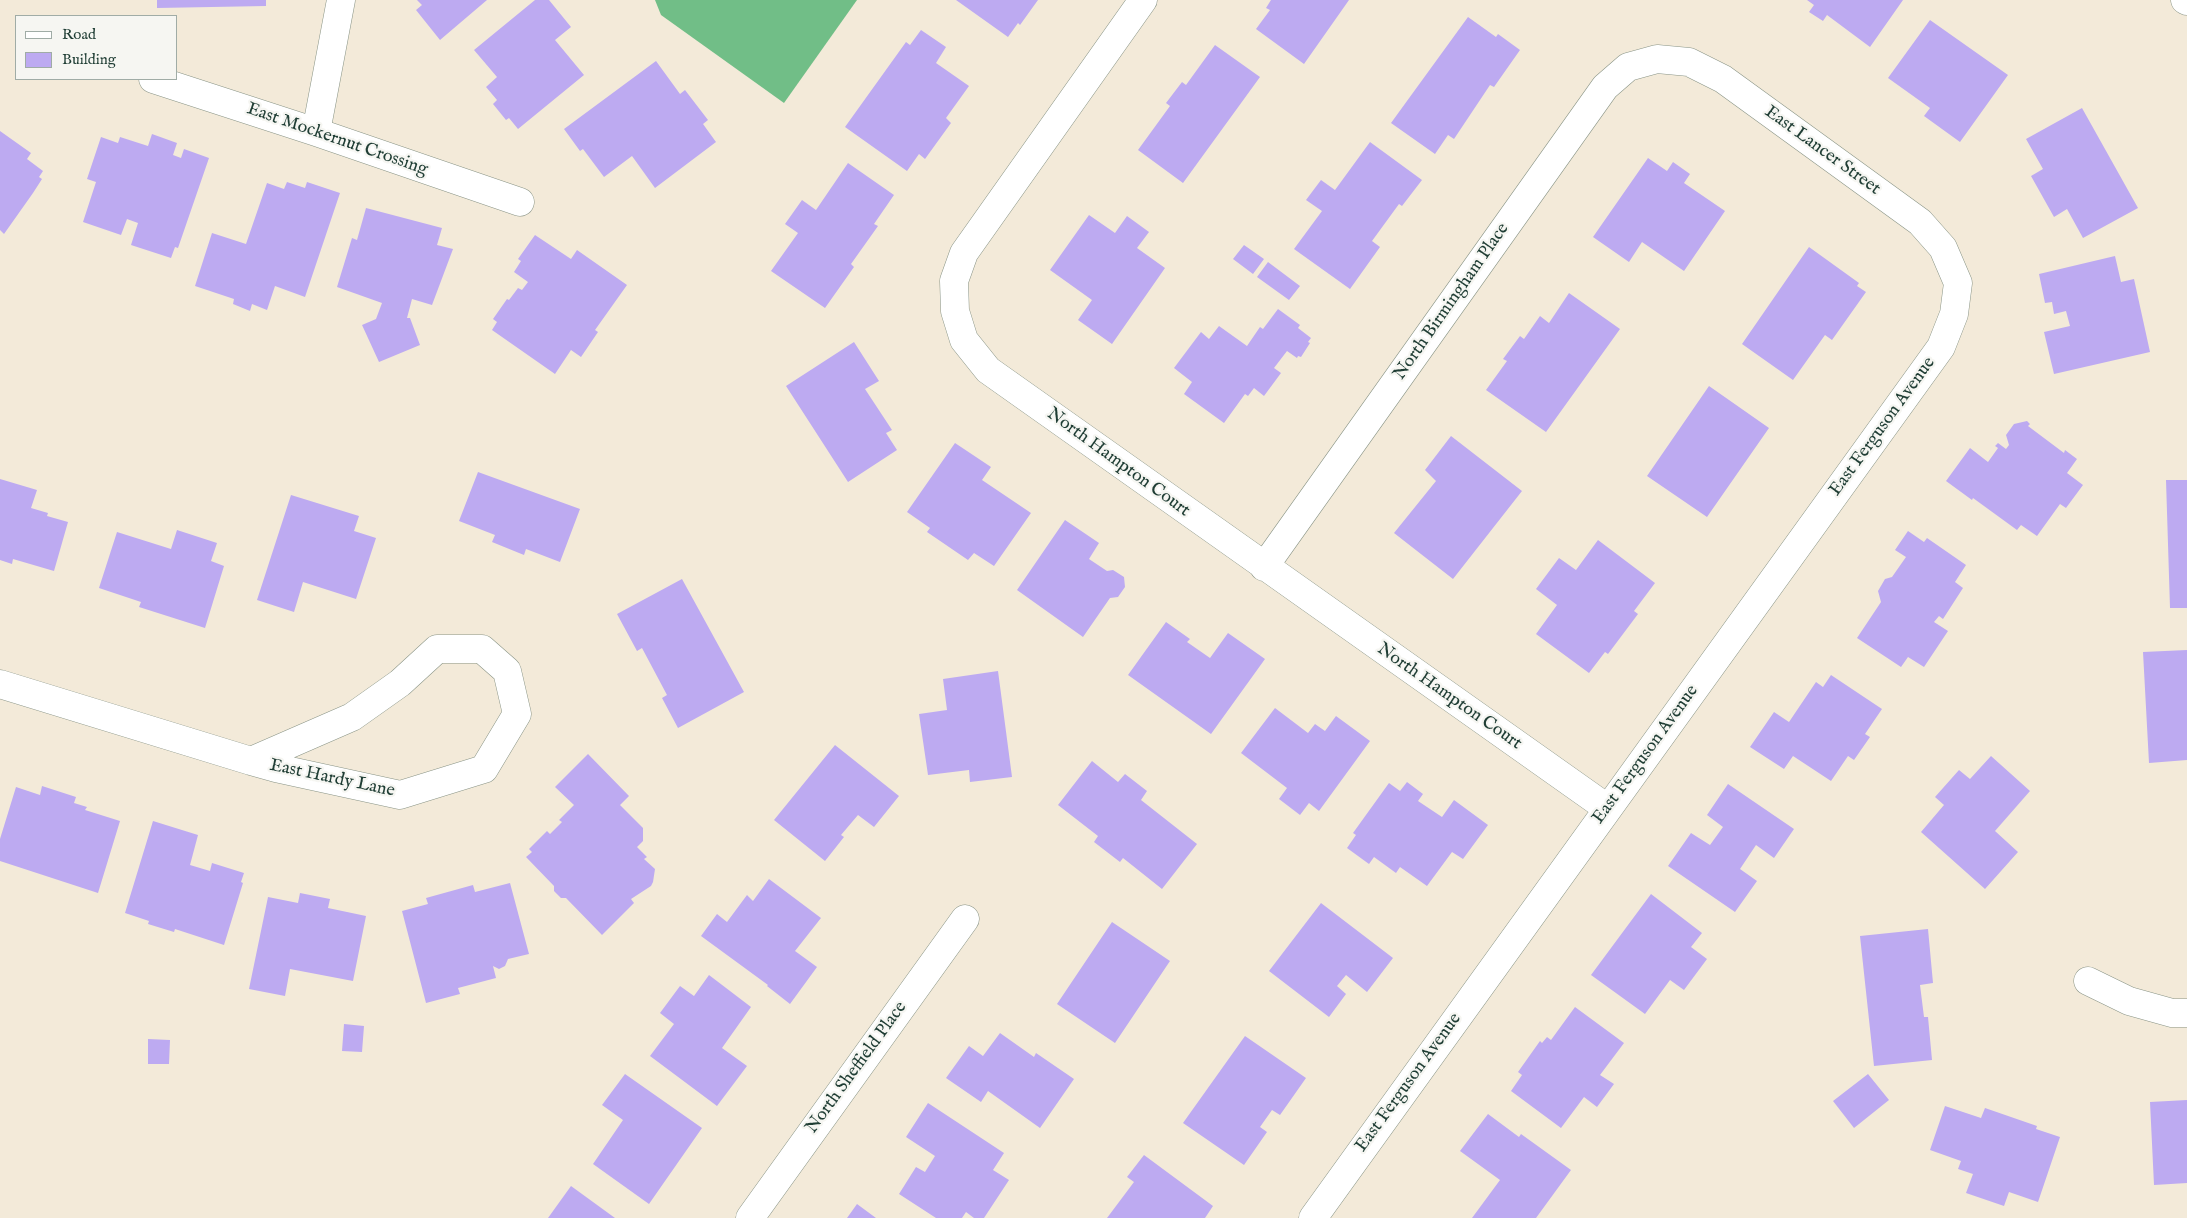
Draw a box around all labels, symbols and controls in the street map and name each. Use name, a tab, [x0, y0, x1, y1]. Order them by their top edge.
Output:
legend	[15, 15, 178, 80]
text: Road	[62, 25, 96, 44]
text: Building	[62, 50, 116, 69]
street label: East Mockernut Crossing	[244, 99, 430, 181]
street label: East Lancer Street	[1760, 102, 1884, 200]
street label: North Birmingham Place	[1390, 219, 1514, 385]
street label: East Ferguson Avenue	[1825, 353, 1941, 501]
street label: North Hampton Court	[1042, 404, 1194, 522]
street label: North Hampton Court	[1372, 639, 1526, 755]
street label: East Ferguson Avenue	[1588, 681, 1704, 829]
street label: East Hardy Lane	[268, 755, 396, 803]
street label: North Sheffield Place	[802, 998, 912, 1138]
street label: East Ferguson Avenue	[1351, 1009, 1467, 1157]

